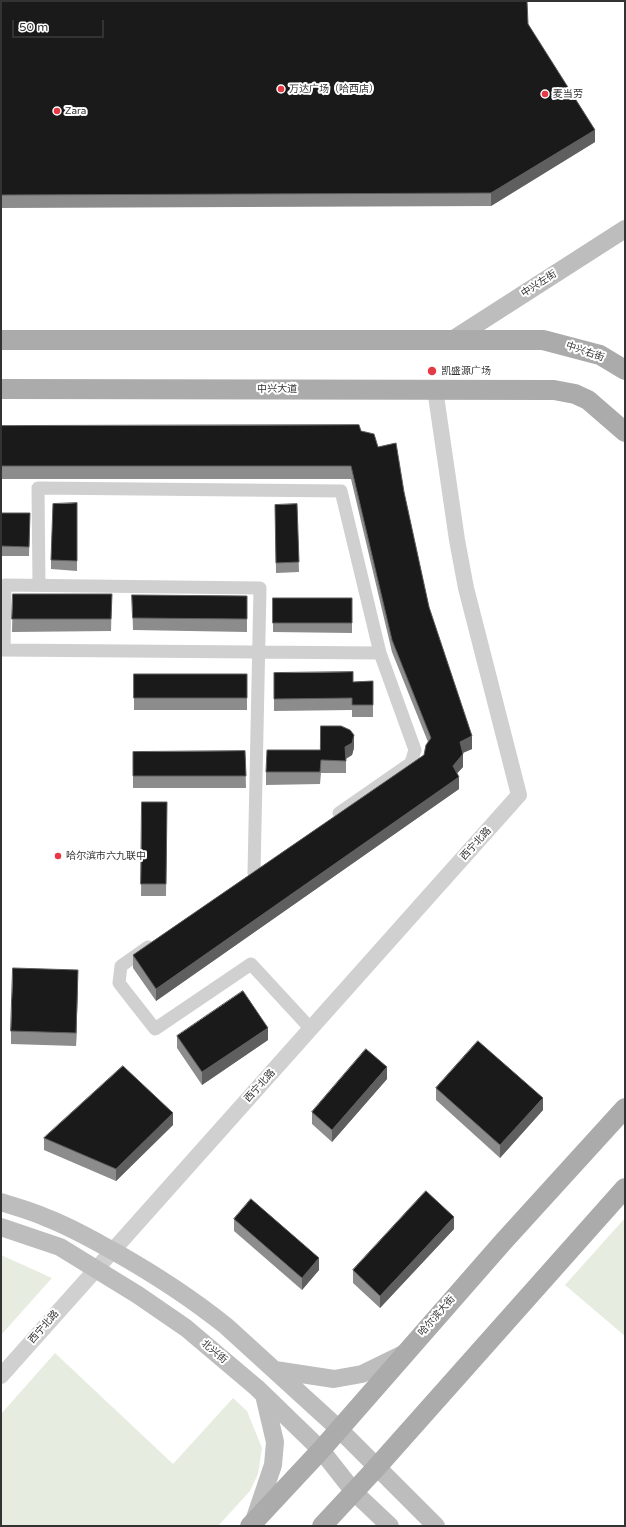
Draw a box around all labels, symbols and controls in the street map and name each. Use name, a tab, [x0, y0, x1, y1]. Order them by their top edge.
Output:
scale bar	[14, 12, 106, 38]
text: 50 m	[19, 20, 48, 34]
place label: 万达广场（哈西店）	[289, 83, 379, 95]
marker: 万达广场（哈西店）	[276, 84, 286, 94]
place label: 麦当劳	[553, 88, 583, 100]
marker: 麦当劳	[540, 89, 550, 99]
place label: Zara	[65, 105, 86, 117]
marker: Zara	[52, 106, 62, 116]
street label: 中兴左街	[519, 268, 559, 300]
street label: 中兴右街	[564, 340, 606, 364]
marker: 凯盛源广场	[426, 365, 438, 377]
place label: 凯盛源广场	[441, 365, 491, 377]
street label: 中兴大道	[257, 383, 297, 395]
street label: 西宁北路	[458, 825, 494, 863]
place label: 哈尔滨市六九联中	[66, 850, 146, 862]
marker: 哈尔滨市六九联中	[53, 851, 63, 861]
street label: 西宁北路	[242, 1067, 278, 1105]
street label: 哈尔滨大街	[416, 1293, 458, 1339]
street label: 西宁北路	[26, 1308, 62, 1346]
street label: 北兴街	[199, 1338, 229, 1366]

